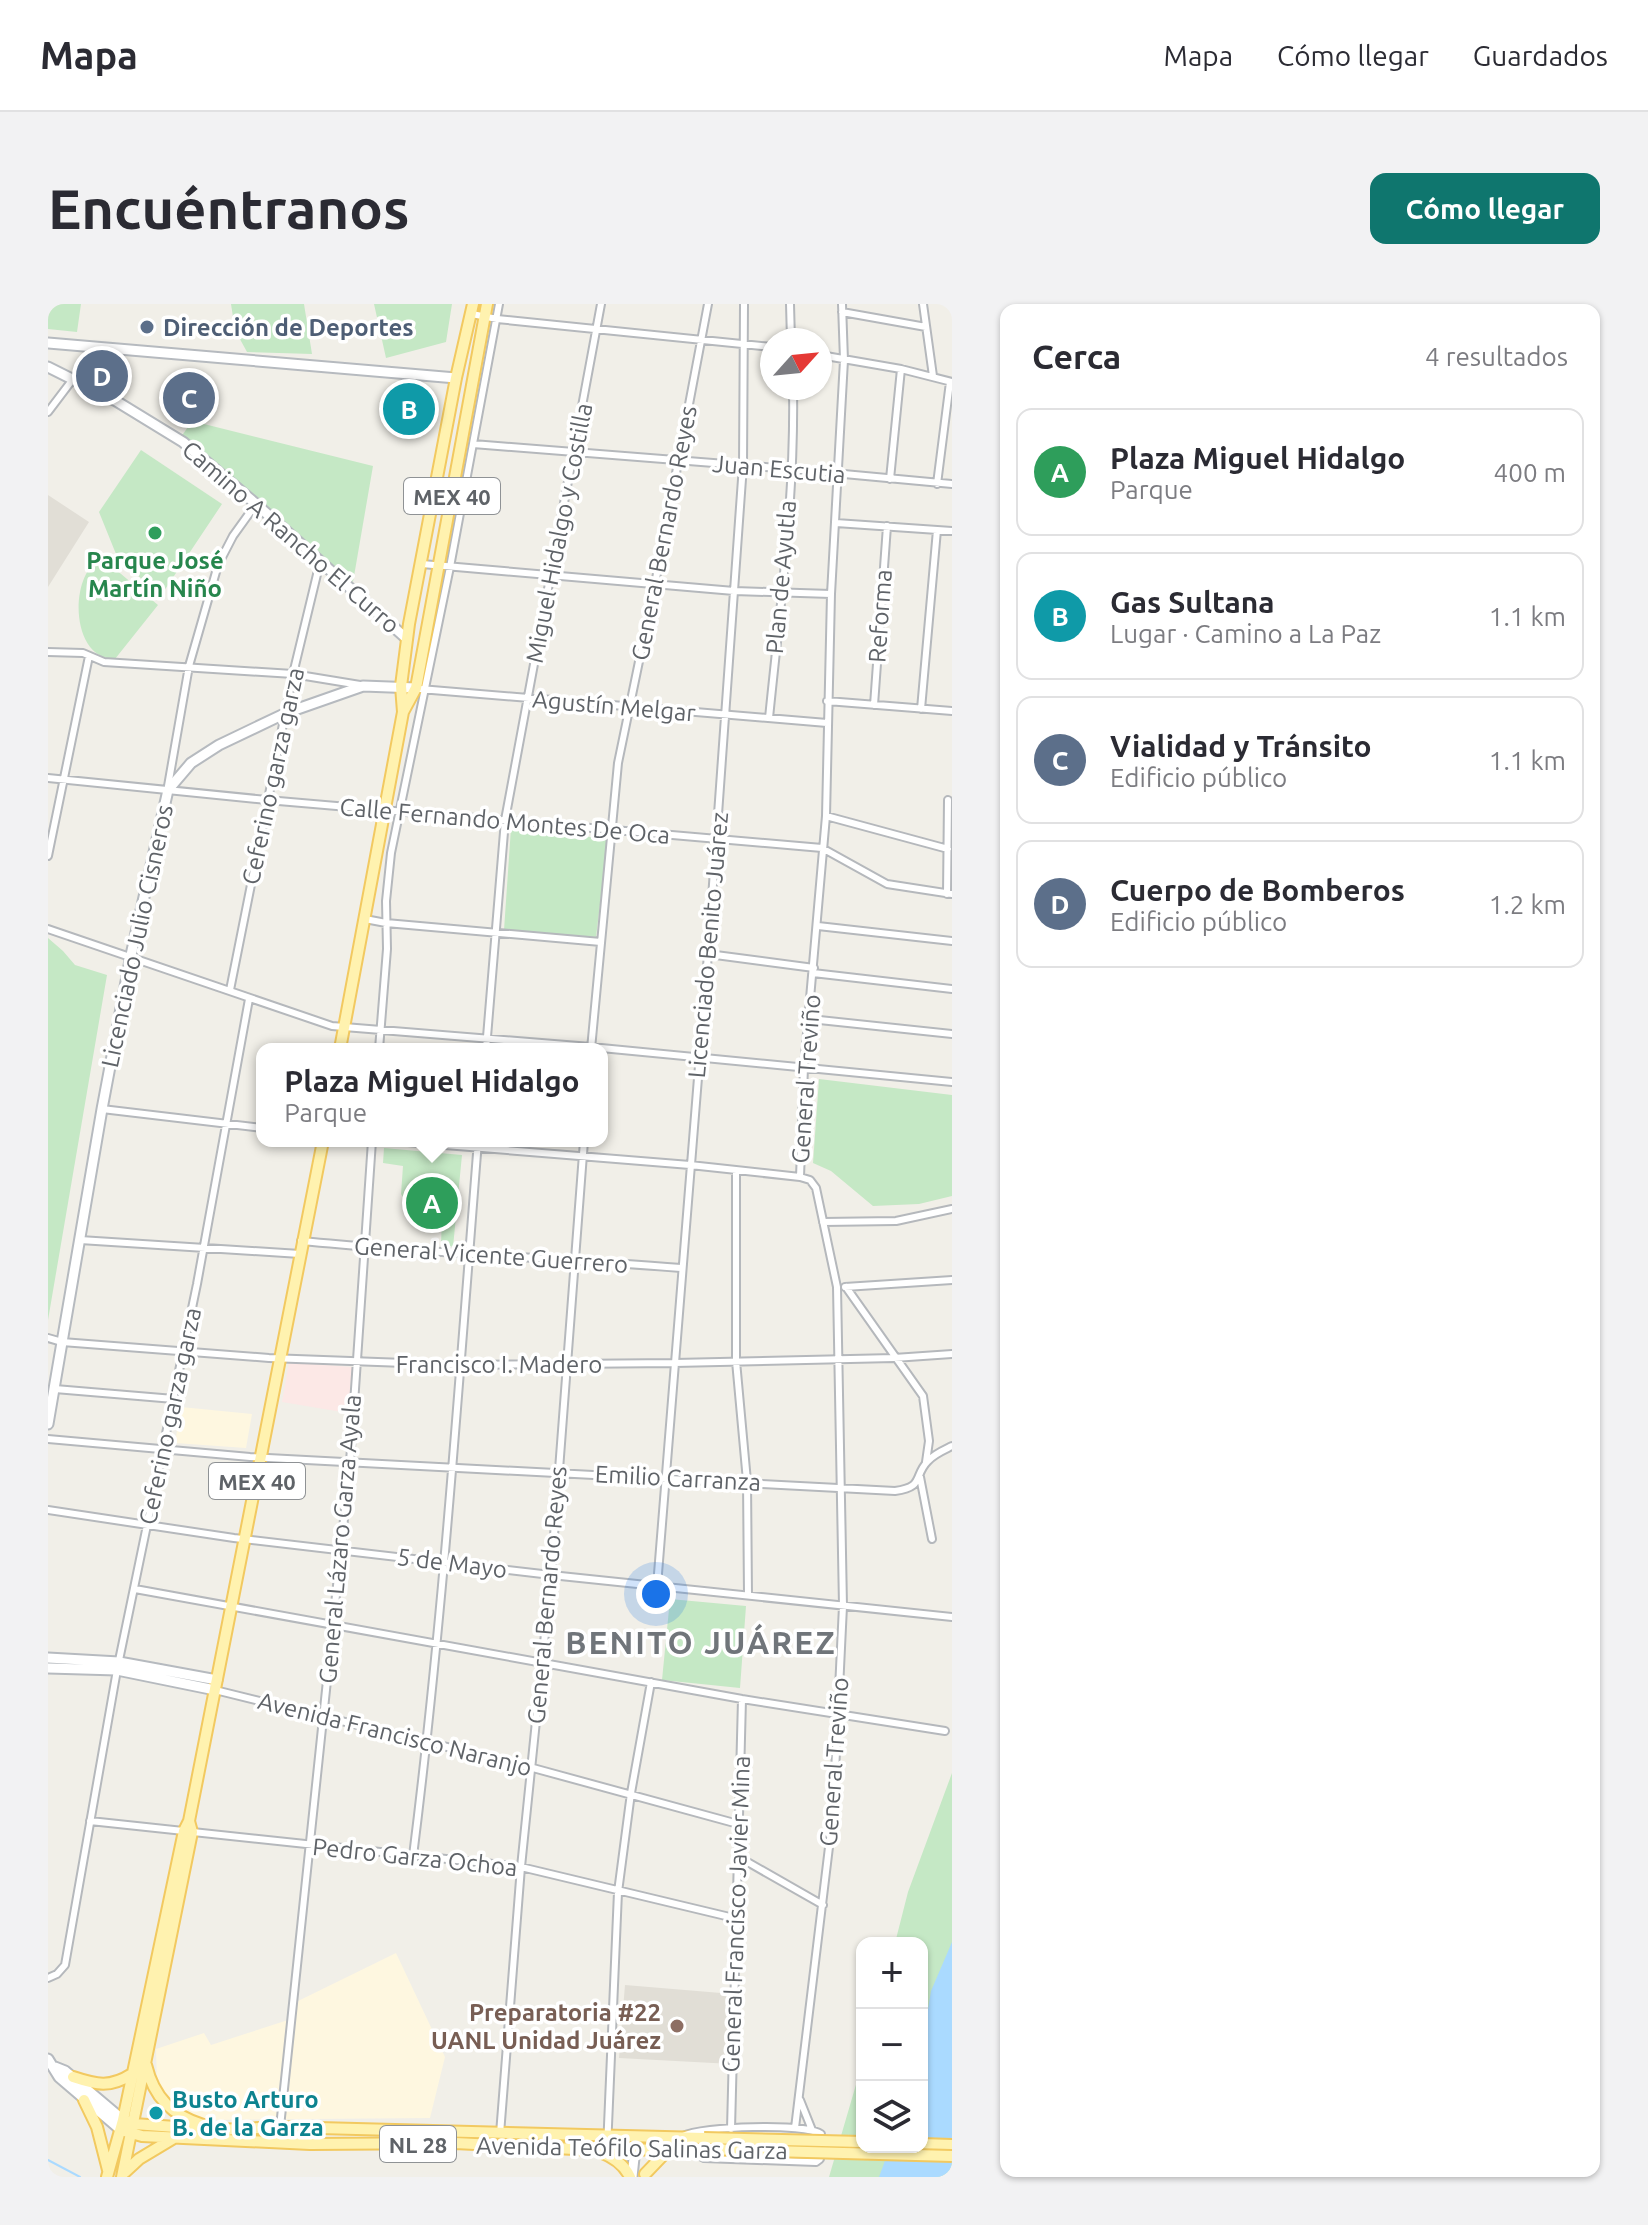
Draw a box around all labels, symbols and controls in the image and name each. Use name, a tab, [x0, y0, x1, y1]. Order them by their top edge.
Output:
text: Mapa	[40, 34, 138, 76]
text: Mapa	[1164, 40, 1233, 71]
text: Cómo llegar	[1277, 40, 1429, 71]
text: Guardados	[1473, 40, 1608, 71]
button: Cómo llegar	[1370, 173, 1600, 244]
text: Encuéntranos	[48, 177, 409, 240]
place label: Dirección de Deportes	[163, 314, 414, 341]
marker: Dirección de Deportes	[138, 318, 156, 336]
north arrow	[760, 328, 832, 400]
text: Cerca	[1032, 337, 1121, 375]
text: 4 resultados	[1425, 342, 1568, 371]
pin: D	[76, 346, 128, 406]
pin: C	[163, 368, 215, 428]
pin: B	[383, 379, 435, 439]
street label: Miguel Hidalgo y Costilla	[521, 401, 597, 665]
street label: General Bernardo Reyes	[626, 403, 702, 663]
street label: Camino A Rancho El Curro	[177, 435, 405, 639]
text: Plaza Miguel Hidalgo	[1110, 441, 1405, 475]
street label: Juan Escutia	[711, 450, 847, 488]
text: A	[1051, 458, 1069, 487]
text: 400 m	[1494, 458, 1566, 487]
text: Parque	[1110, 475, 1193, 504]
road number: MEX 40	[404, 478, 500, 514]
street label: Plan de Ayutla	[761, 499, 801, 655]
marker: Parque José Martín Niño	[146, 524, 164, 542]
place label: Parque José Martín Niño	[86, 547, 224, 602]
street label: Reforma	[863, 568, 897, 664]
text: Gas Sultana	[1110, 585, 1275, 619]
text: B	[1051, 602, 1069, 631]
text: 1.1 km	[1489, 602, 1566, 631]
text: Lugar · Camino a La Paz	[1110, 619, 1381, 648]
street label: Ceferino garza garza	[237, 665, 309, 887]
street label: Agustín Melgar	[531, 685, 697, 727]
text: Vialidad y Tránsito	[1110, 729, 1372, 763]
text: C	[1052, 746, 1068, 775]
text: 1.1 km	[1489, 746, 1566, 775]
text: Edificio público	[1110, 763, 1287, 792]
street label: Calle Fernando Montes De Oca	[339, 793, 671, 849]
street label: Licenciado Julio Cisneros	[96, 802, 178, 1070]
street label: Licenciado Benito Juárez	[683, 811, 733, 1079]
text: Cuerpo de Bomberos	[1110, 873, 1405, 907]
text: D	[1051, 890, 1069, 919]
text: 1.2 km	[1489, 890, 1566, 919]
text: Edificio público	[1110, 907, 1287, 936]
street label: General Treviño	[787, 994, 825, 1164]
popup	[256, 1043, 608, 1147]
text: Plaza Miguel Hidalgo	[284, 1064, 580, 1098]
text: Parque	[284, 1098, 367, 1127]
pin: A	[406, 1173, 458, 1233]
street label: General Vicente Guerrero	[353, 1232, 629, 1278]
street label: Ceferino garza garza	[134, 1305, 206, 1527]
street label: Francisco I. Madero	[396, 1351, 602, 1378]
street label: General Lázaro Garza Ayala	[314, 1393, 366, 1685]
street label: Emilio Carranza	[594, 1460, 762, 1496]
road number: MEX 40	[209, 1463, 305, 1499]
street label: General Bernardo Reyes	[522, 1465, 572, 1725]
street label: 5 de Mayo	[395, 1543, 509, 1583]
your location	[636, 1574, 676, 1614]
district label: BENITO JUÁREZ	[565, 1623, 837, 1660]
street label: General Treviño	[815, 1677, 853, 1847]
street label: Avenida Francisco Naranjo	[255, 1687, 535, 1781]
street label: General Francisco Javier Mina	[717, 1755, 755, 2073]
street label: Pedro Garza Ochoa	[311, 1833, 519, 1881]
map controls	[856, 1937, 928, 2153]
button: +	[856, 1937, 928, 2009]
place label: Preparatoria #22 UANL Unidad Juárez	[431, 1999, 661, 2054]
button: −	[856, 2009, 928, 2081]
marker: Preparatoria #22 UANL Unidad Juárez	[668, 2017, 686, 2035]
button: layers	[856, 2081, 928, 2153]
place label: Busto Arturo B. de la Garza	[172, 2086, 324, 2141]
marker: Busto Arturo B. de la Garza	[147, 2104, 165, 2122]
road number: NL 28	[380, 2126, 456, 2162]
street label: Avenida Teófilo Salinas Garza	[476, 2132, 788, 2164]

